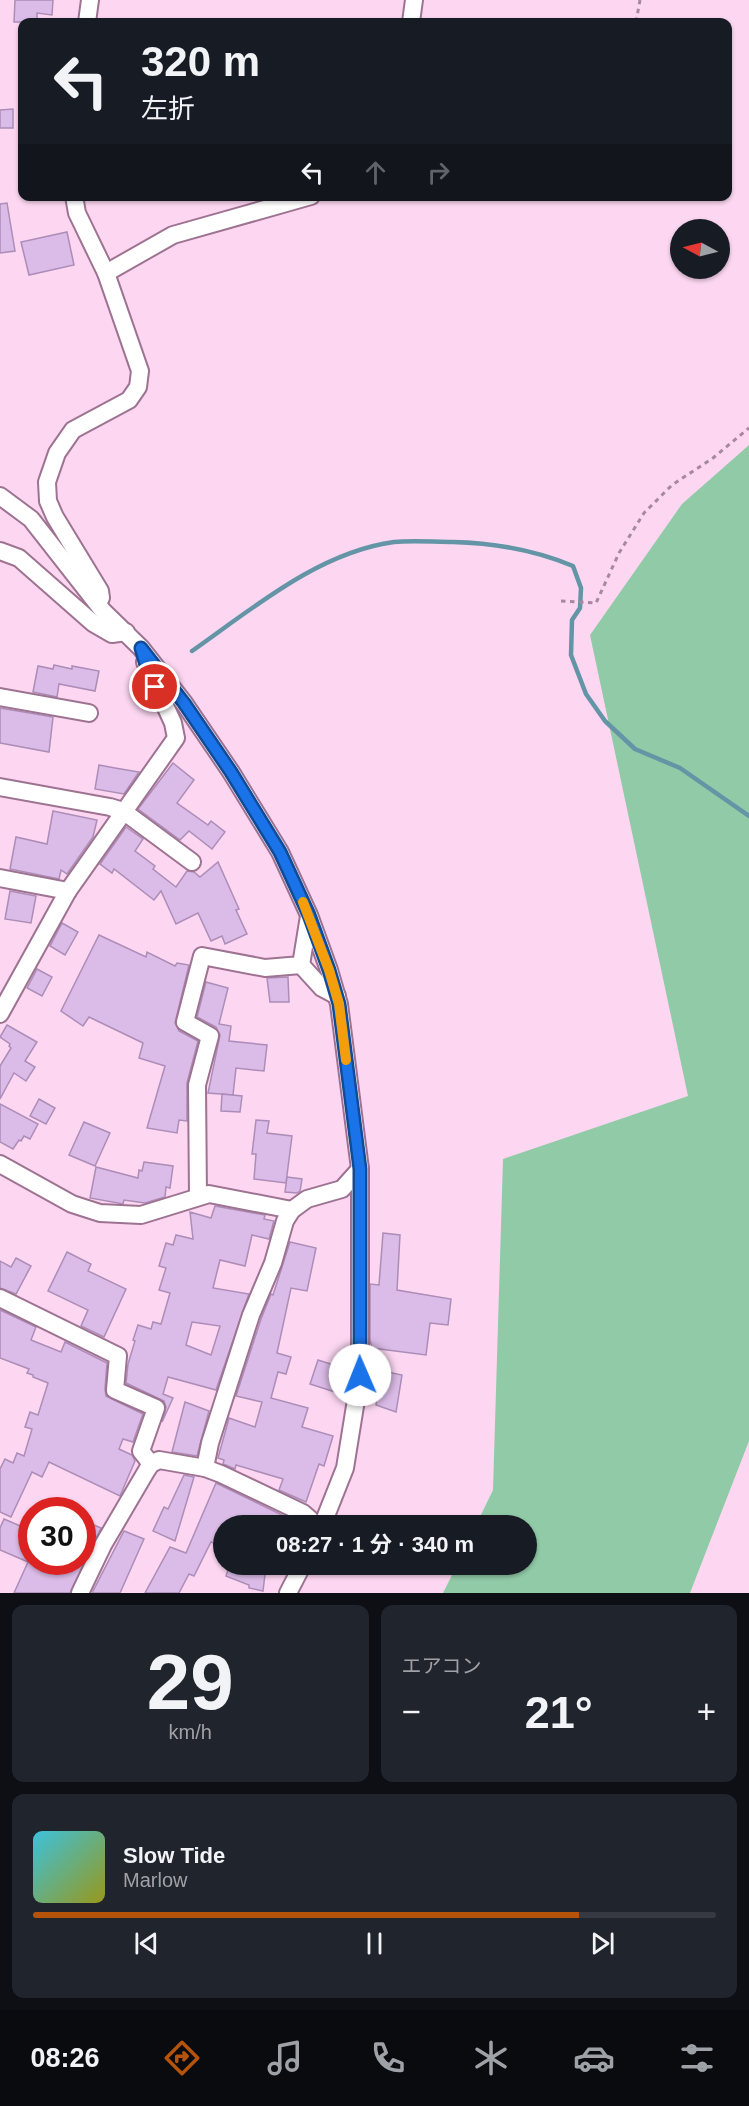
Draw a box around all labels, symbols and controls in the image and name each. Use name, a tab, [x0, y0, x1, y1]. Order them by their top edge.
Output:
text: 320 m	[141, 38, 260, 85]
icon: left	[42, 42, 120, 120]
text: 左折	[141, 94, 195, 124]
icon: left	[296, 156, 329, 189]
icon: ahead	[359, 156, 392, 189]
icon: right	[422, 156, 455, 189]
north arrow	[670, 219, 730, 279]
map controls	[670, 219, 730, 279]
pin	[129, 661, 180, 712]
icon: arrive	[138, 670, 171, 703]
position arrow	[328, 1343, 392, 1407]
speed limit sign: 30	[18, 1497, 96, 1575]
text: 08:27 · 1 分 · 340 m	[276, 1532, 474, 1557]
text: 29	[147, 1638, 234, 1726]
text: エアコン	[402, 1655, 482, 1677]
text: 21°	[525, 1687, 593, 1738]
text: −	[402, 1693, 421, 1730]
text: +	[697, 1693, 716, 1730]
text: km/h	[169, 1721, 212, 1743]
text: Slow Tide	[123, 1843, 225, 1868]
text: Marlow	[123, 1869, 187, 1891]
icon: previous	[130, 1927, 163, 1960]
icon: pause	[358, 1927, 391, 1960]
icon: next	[586, 1927, 619, 1960]
icon: directions	[161, 2037, 203, 2079]
icon: music	[264, 2037, 306, 2079]
icon: phone	[367, 2037, 409, 2079]
icon: climate	[470, 2037, 512, 2079]
icon: car	[573, 2037, 615, 2079]
icon: filters	[676, 2037, 718, 2079]
text: 08:26	[31, 2043, 100, 2073]

